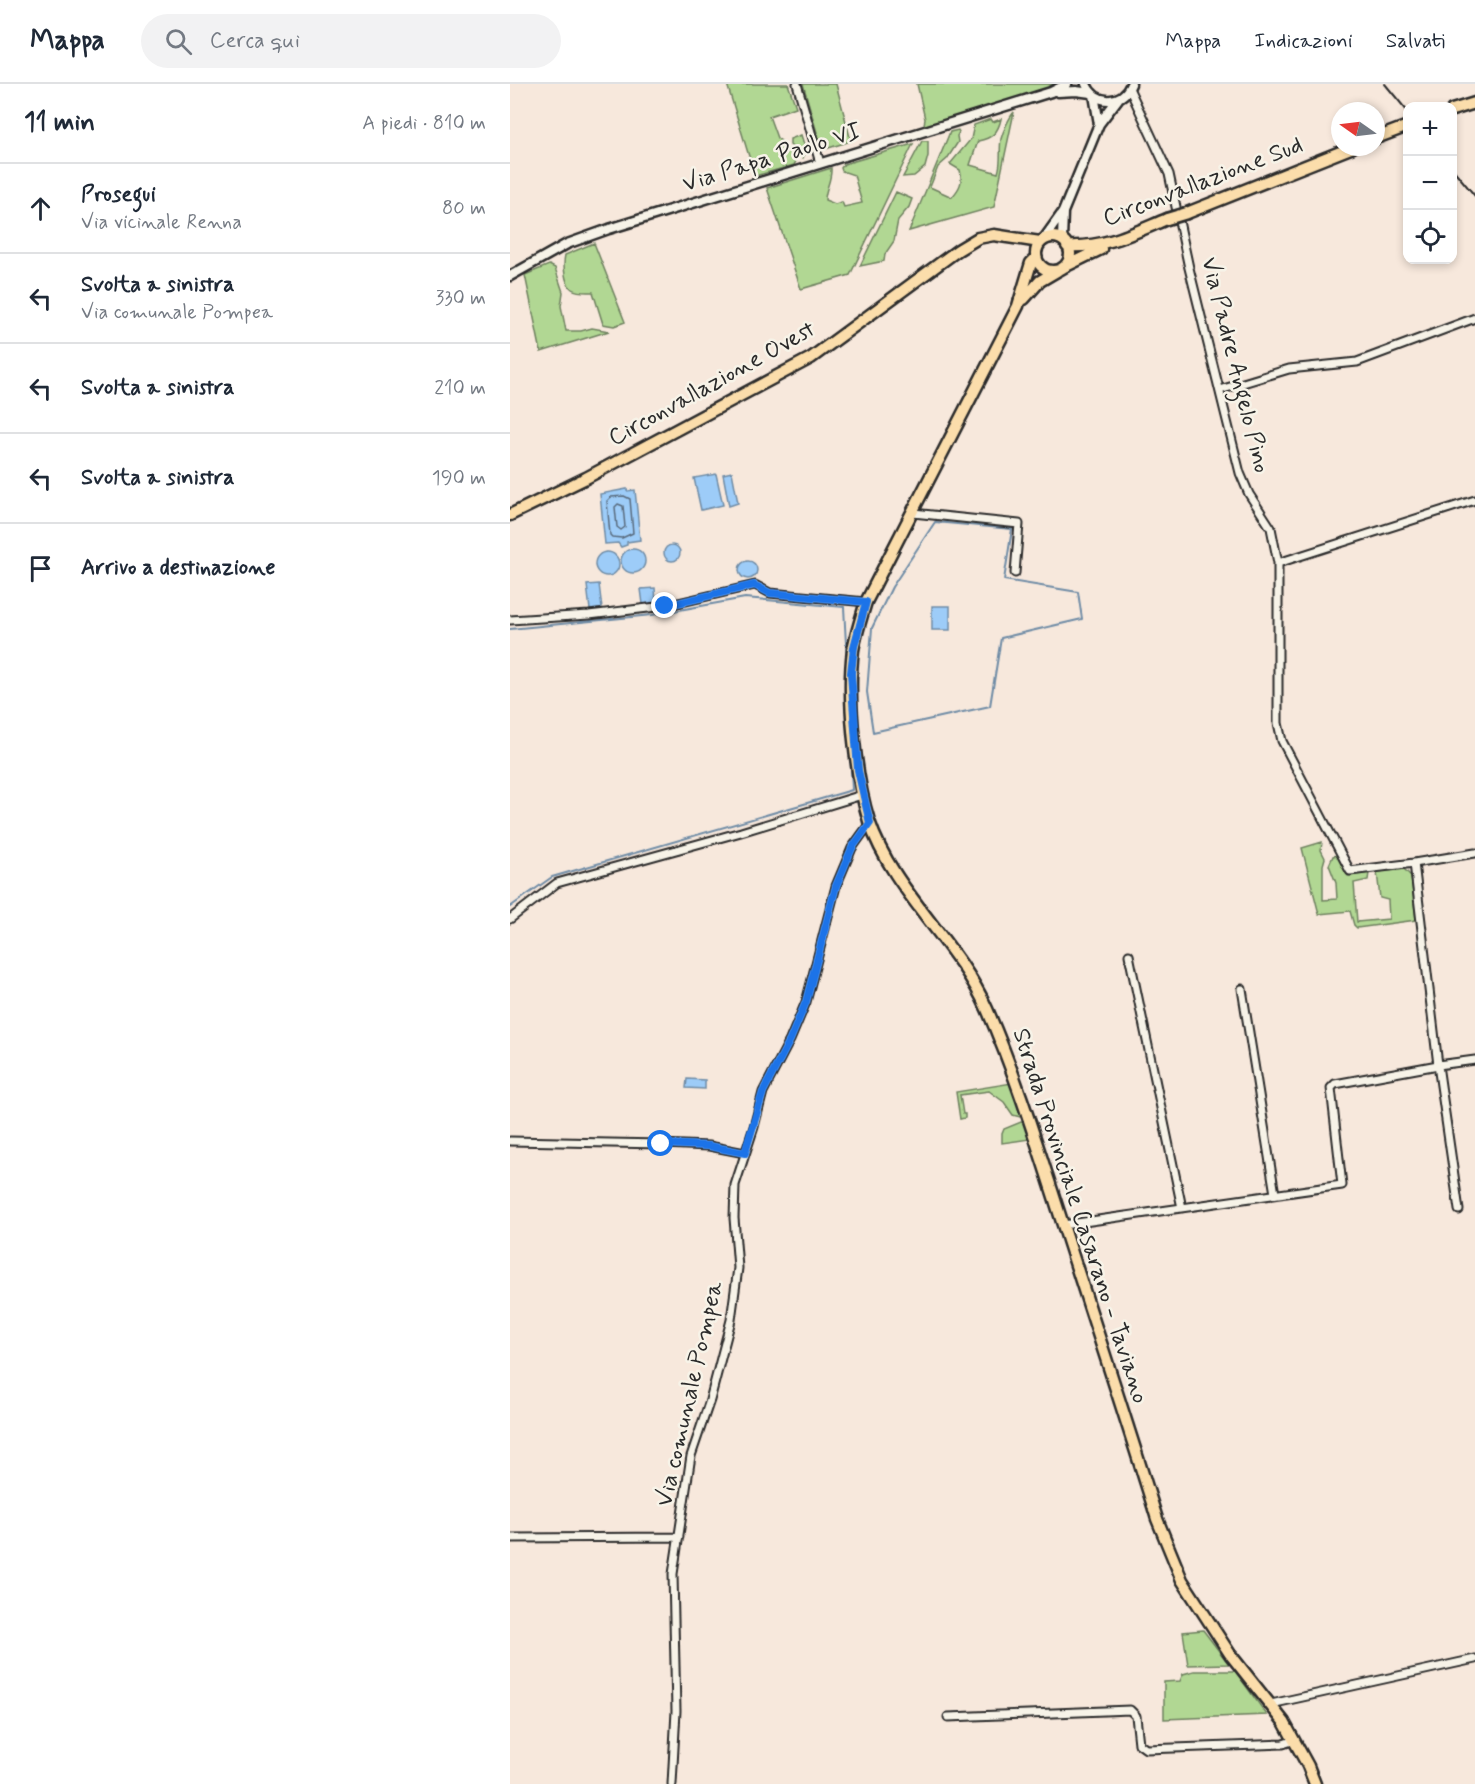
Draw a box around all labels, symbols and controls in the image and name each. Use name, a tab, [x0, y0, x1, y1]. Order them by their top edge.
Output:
search box	[141, 14, 561, 68]
text: Mappa	[30, 23, 105, 60]
icon: search	[162, 25, 195, 58]
text: Cerca qui	[210, 27, 300, 55]
text: Mappa	[1165, 27, 1221, 55]
text: Indicazioni	[1254, 27, 1353, 55]
text: Salvati	[1386, 27, 1445, 55]
north arrow	[1331, 102, 1385, 156]
map controls	[1403, 102, 1457, 264]
button: +	[1403, 102, 1457, 156]
text: 11 min	[24, 106, 95, 140]
text: A piedi · 810 m	[362, 110, 486, 137]
street label: Via Papa Paolo VI	[679, 116, 865, 200]
street label: Circonvallazione Sud	[1099, 130, 1307, 234]
button: −	[1403, 156, 1457, 210]
text: Prosegui	[81, 181, 156, 209]
icon: ahead	[24, 192, 57, 225]
text: 80 m	[442, 195, 486, 222]
text: Via vicinale Renna	[81, 209, 242, 236]
button: locate	[1403, 210, 1457, 264]
street label: Via Padre Angelo Pino	[1190, 254, 1277, 477]
text: Svolta a sinistra	[81, 271, 235, 299]
icon: left	[24, 282, 57, 315]
text: 330 m	[435, 285, 486, 312]
text: Via comunale Pompea	[81, 299, 273, 326]
street label: Circonvallazione Ovest	[603, 314, 821, 454]
icon: left	[24, 372, 57, 405]
text: Svolta a sinistra	[81, 374, 235, 402]
text: 210 m	[434, 375, 486, 402]
icon: left	[24, 462, 57, 495]
text: Svolta a sinistra	[81, 464, 235, 492]
text: 190 m	[432, 465, 486, 492]
icon: arrive	[24, 552, 57, 585]
text: Arrivo a destinazione	[81, 554, 275, 582]
route end	[651, 592, 677, 618]
street label: Strada Provinciale Casarano - Taviano	[1005, 1024, 1155, 1408]
route start	[647, 1130, 673, 1156]
street label: Via comunale Pompea	[649, 1278, 731, 1510]

